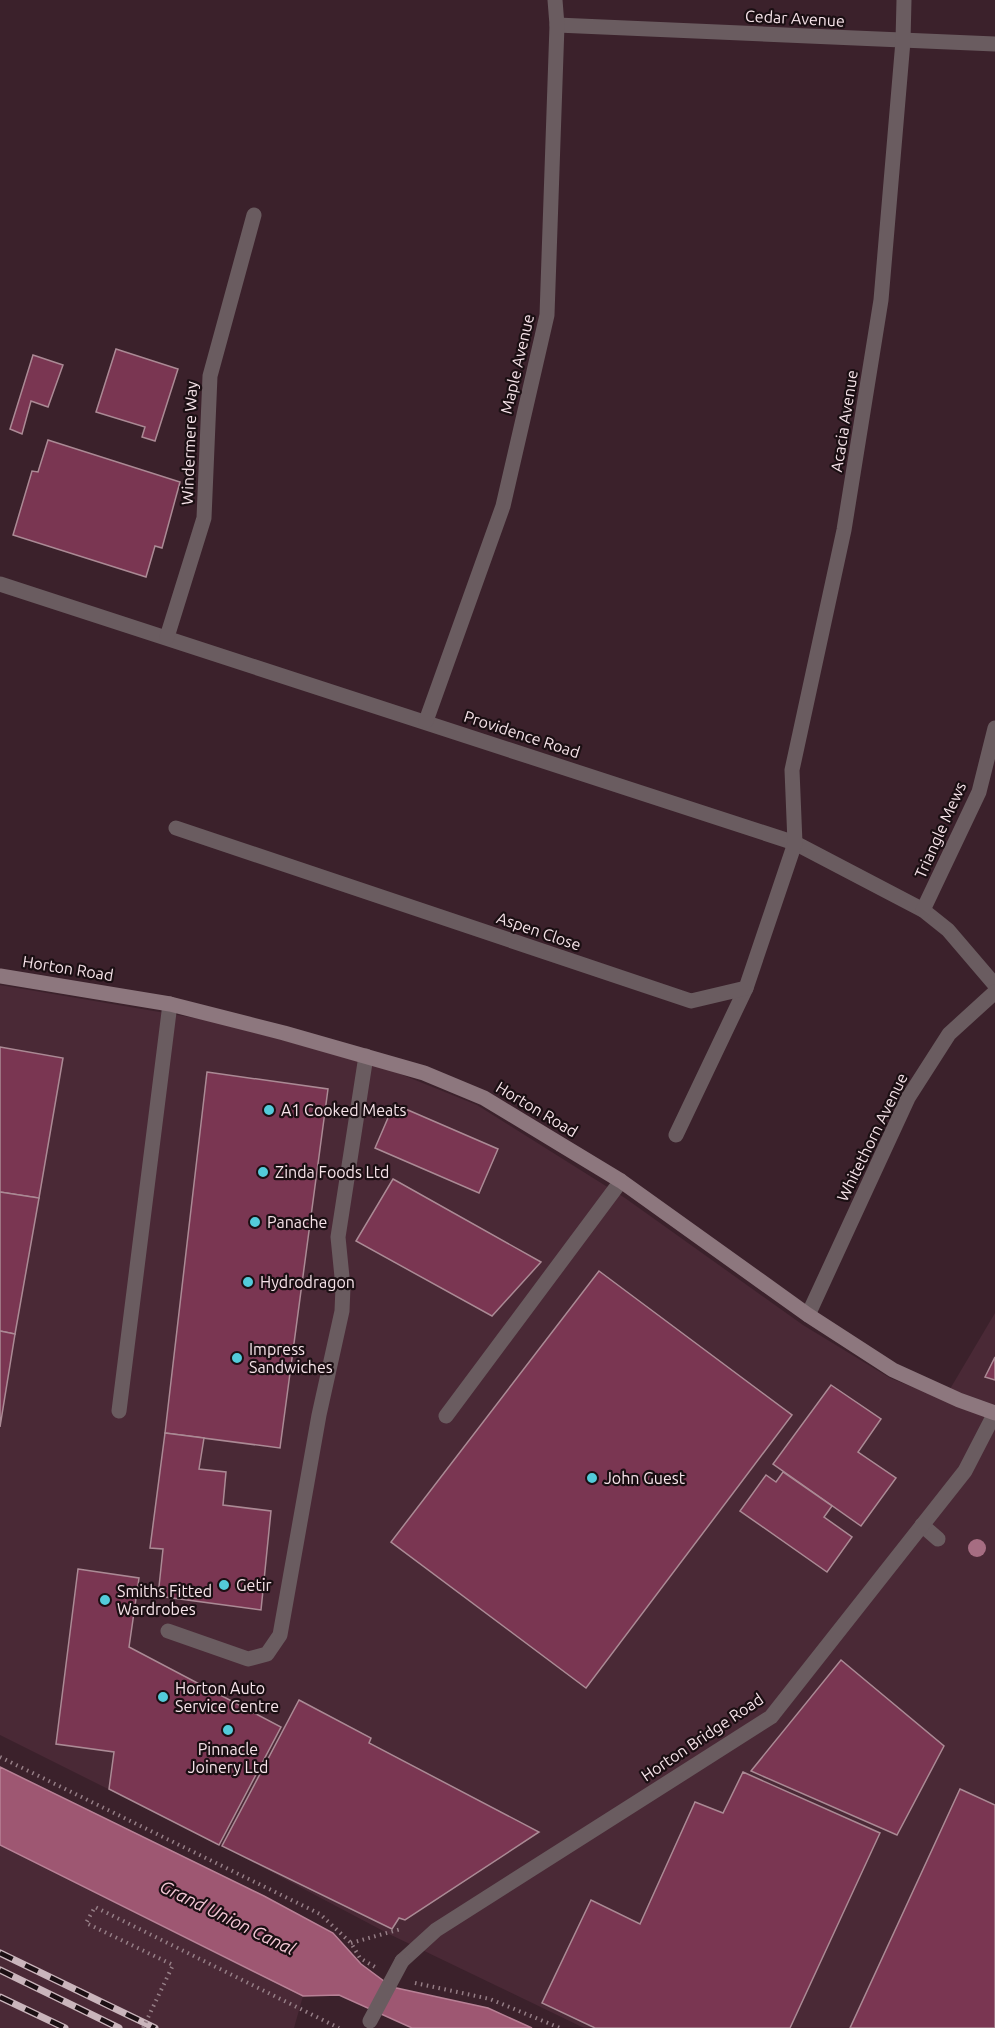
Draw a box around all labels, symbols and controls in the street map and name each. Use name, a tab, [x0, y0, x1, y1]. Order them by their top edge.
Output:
street label: Cedar Avenue	[745, 6, 845, 30]
street label: Maple Avenue	[497, 312, 537, 416]
street label: Acacia Avenue	[827, 369, 861, 473]
street label: Windermere Way	[178, 380, 200, 505]
street label: Providence Road	[462, 707, 582, 761]
street label: Triangle Mews	[911, 779, 969, 881]
street label: Aspen Close	[495, 908, 583, 954]
street label: Horton Road	[21, 952, 115, 984]
street label: Whitethorn Avenue	[833, 1070, 911, 1204]
street label: Horton Road	[493, 1078, 581, 1140]
place label: A1 Cooked Meats	[281, 1101, 407, 1119]
marker: A1 Cooked Meats	[262, 1103, 276, 1117]
place label: Zinda Foods Ltd	[275, 1163, 389, 1181]
marker: Zinda Foods Ltd	[256, 1165, 270, 1179]
place label: Panache	[267, 1213, 327, 1231]
marker: Panache	[248, 1215, 262, 1229]
place label: Hydrodragon	[260, 1273, 355, 1291]
marker: Hydrodragon	[241, 1275, 255, 1289]
place label: Impress Sandwiches	[249, 1340, 333, 1376]
marker: Impress Sandwiches	[230, 1351, 244, 1365]
place label: John Guest	[604, 1469, 686, 1487]
marker: John Guest	[585, 1471, 599, 1485]
place label: Getir	[236, 1576, 272, 1594]
marker: Getir	[217, 1578, 231, 1592]
place label: Smiths Fitted Wardrobes	[117, 1582, 212, 1618]
marker: Smiths Fitted Wardrobes	[98, 1593, 112, 1607]
place label: Horton Auto Service Centre	[175, 1679, 279, 1715]
marker: Horton Auto Service Centre	[156, 1690, 170, 1704]
street label: Horton Bridge Road	[638, 1690, 766, 1784]
marker: Pinnacle Joinery Ltd	[221, 1723, 235, 1737]
place label: Pinnacle Joinery Ltd	[188, 1740, 268, 1776]
water label: Grand Union Canal	[157, 1876, 299, 1958]

